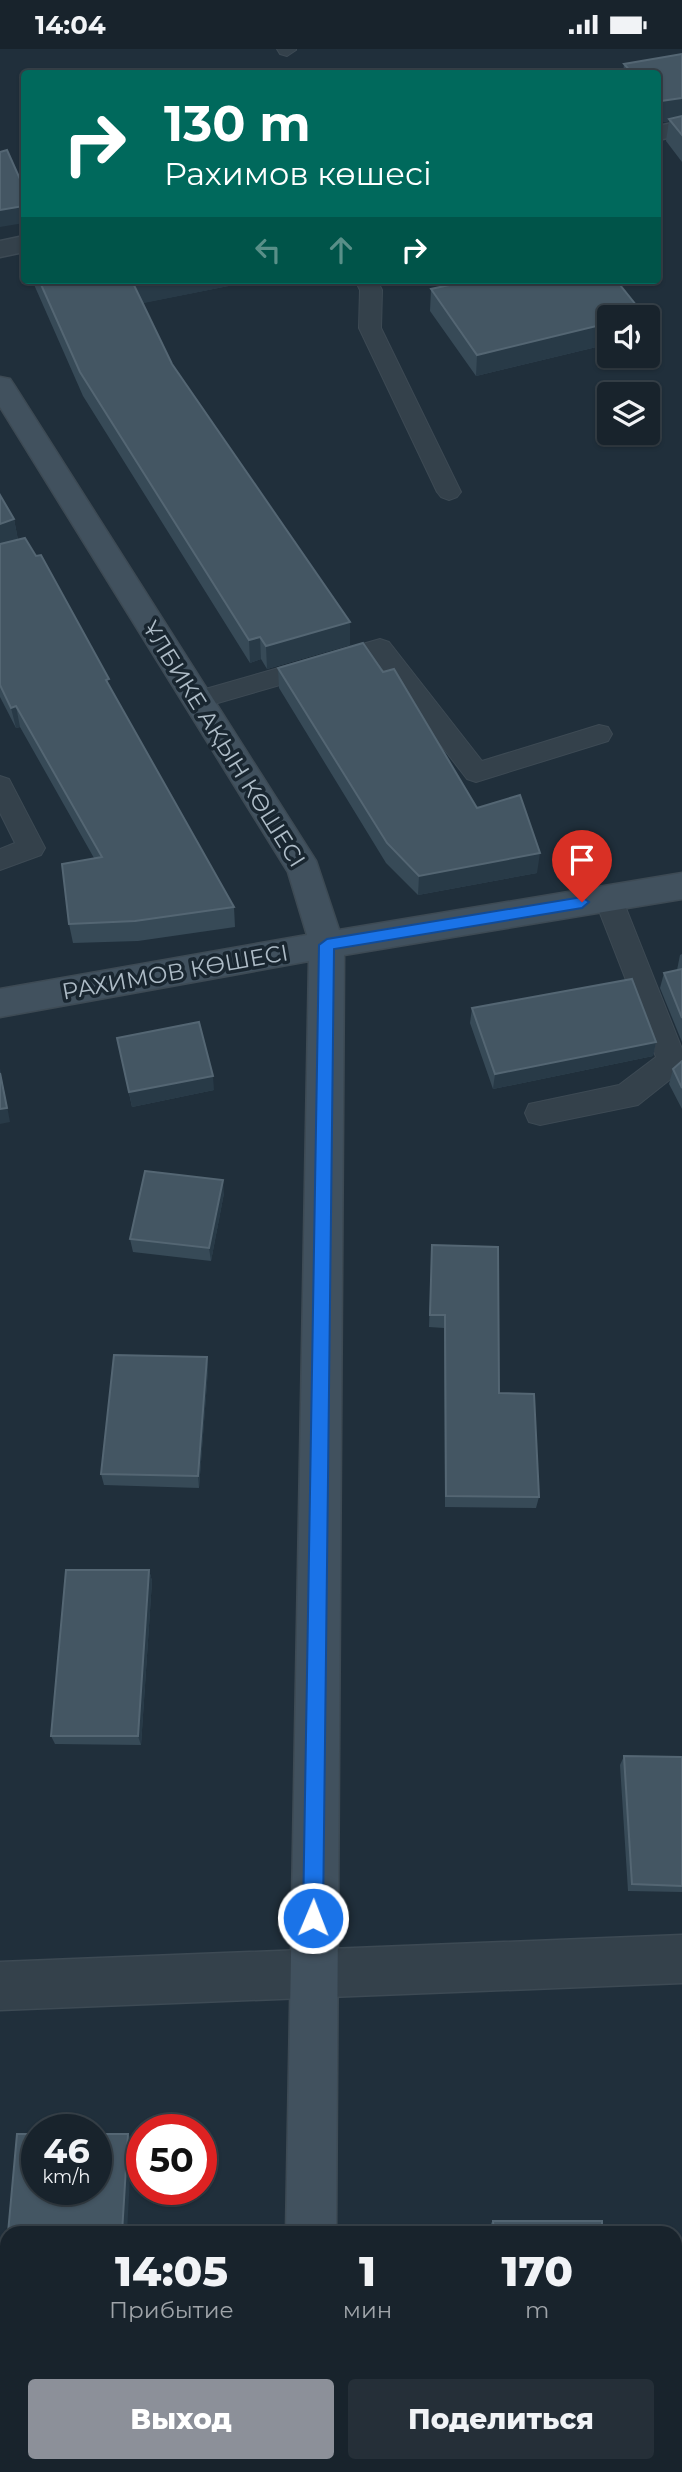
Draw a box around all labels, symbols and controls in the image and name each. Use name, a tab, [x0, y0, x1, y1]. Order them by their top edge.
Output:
text: 14:04	[35, 9, 106, 41]
text: 130 m	[164, 94, 311, 153]
icon: right	[49, 98, 140, 189]
text: Рахимов көшесі	[164, 154, 432, 193]
icon: left	[249, 231, 287, 269]
icon: ahead	[322, 231, 360, 269]
icon: right	[395, 231, 433, 269]
map controls	[597, 305, 660, 445]
button: sound	[597, 305, 660, 368]
button: layers	[597, 382, 660, 445]
street label: ҰЛБИКЕ АҚЫН КӨШЕСІ	[137, 616, 311, 872]
pin	[552, 830, 612, 902]
icon: arrive	[563, 841, 601, 879]
street label: РАХИМОВ КӨШЕСІ	[60, 938, 290, 1006]
position arrow	[276, 1881, 350, 1955]
speed limit sign: 50	[126, 2114, 217, 2205]
text: 46	[43, 2129, 90, 2172]
text: km/h	[42, 2166, 91, 2188]
text: 14:05	[115, 2245, 228, 2297]
text: 1	[359, 2245, 376, 2297]
text: 170	[501, 2245, 573, 2297]
text: Прибытие	[109, 2296, 234, 2324]
text: мин	[343, 2296, 392, 2324]
text: m	[525, 2296, 549, 2324]
button: Выход	[28, 2379, 334, 2459]
button: Поделиться	[348, 2379, 654, 2459]

